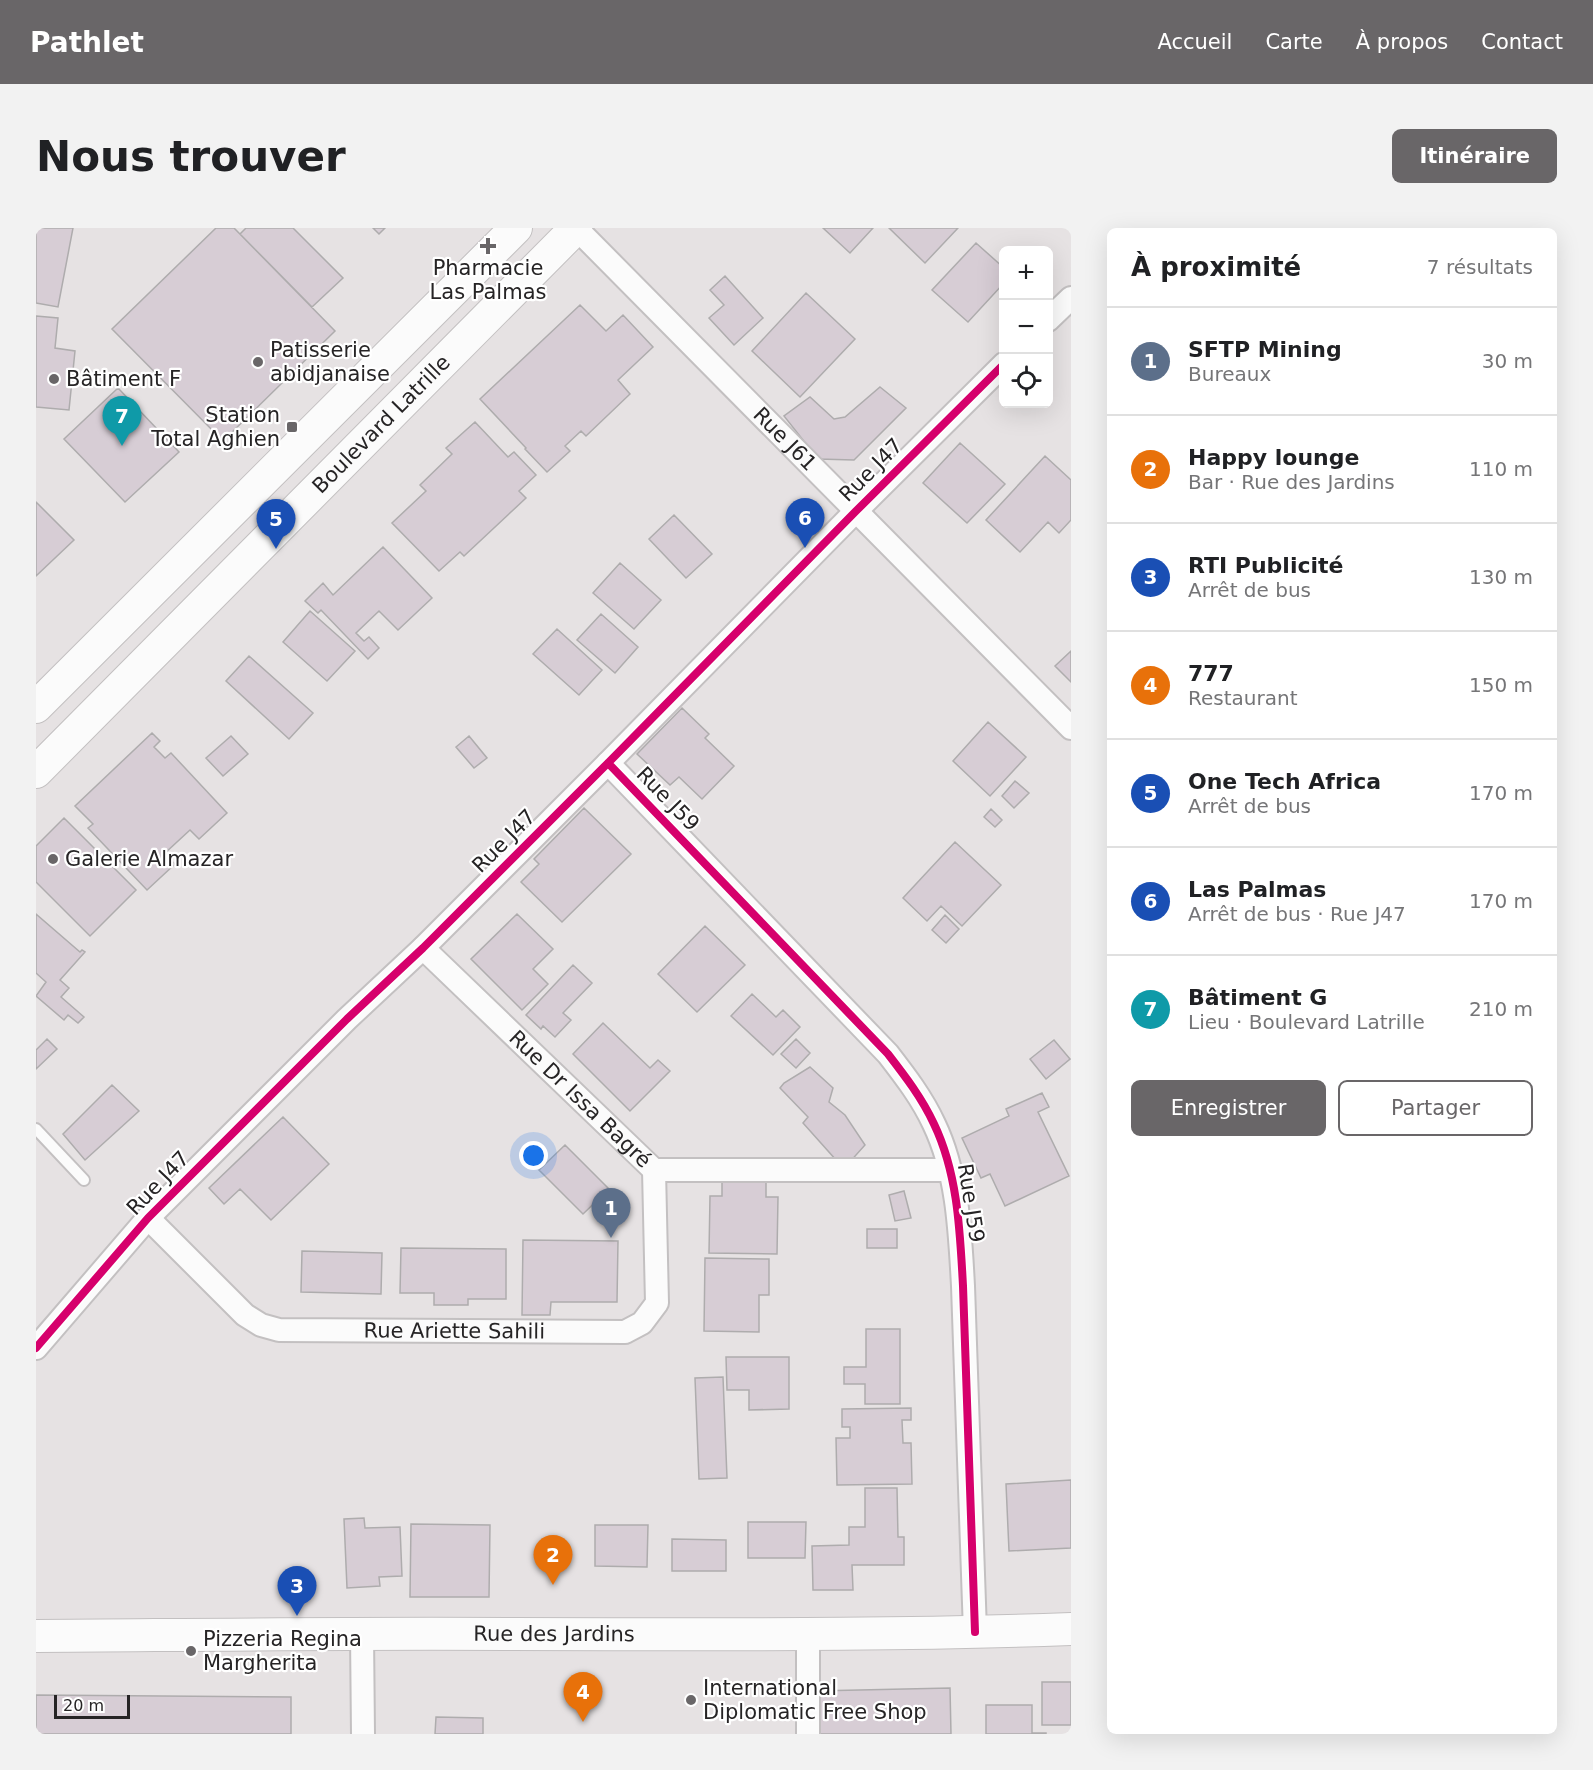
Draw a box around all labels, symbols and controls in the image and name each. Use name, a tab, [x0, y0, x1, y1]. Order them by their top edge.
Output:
text: Pathlet	[30, 26, 144, 59]
text: Accueil	[1157, 30, 1232, 54]
text: Carte	[1265, 30, 1323, 54]
text: À propos	[1356, 30, 1448, 54]
text: Contact	[1481, 30, 1563, 54]
button: Itinéraire	[1392, 129, 1557, 183]
text: Nous trouver	[36, 132, 346, 181]
marker: Pharmacie Las Palmas	[481, 239, 495, 253]
map controls	[999, 246, 1053, 408]
button: +	[999, 246, 1053, 300]
text: À proximité	[1131, 252, 1301, 282]
text: 7 résultats	[1427, 255, 1533, 279]
place label: Pharmacie Las Palmas	[430, 256, 546, 304]
button: −	[999, 300, 1053, 354]
text: SFTP Mining	[1188, 337, 1342, 362]
place label: Patisserie abidjanaise	[270, 338, 390, 386]
text: 1	[1144, 349, 1157, 373]
text: 30 m	[1482, 349, 1533, 373]
street label: Boulevard Latrille	[308, 350, 455, 498]
button: locate	[999, 354, 1053, 408]
marker: Patisserie abidjanaise	[251, 355, 265, 369]
text: Bureaux	[1188, 362, 1271, 386]
place label: Bâtiment F	[66, 367, 181, 391]
marker: Bâtiment F	[47, 372, 61, 386]
pin: 7	[102, 396, 142, 446]
street label: Rue J61	[748, 402, 821, 476]
place label: Station Total Aghien	[150, 403, 280, 451]
marker: Station Total Aghien	[285, 420, 299, 434]
street label: Rue J47	[834, 433, 908, 507]
text: Happy lounge	[1188, 445, 1359, 470]
text: 2	[1144, 457, 1157, 481]
text: 110 m	[1469, 457, 1533, 481]
text: Bar · Rue des Jardins	[1188, 470, 1395, 494]
pin: 6	[786, 498, 824, 548]
pin: 5	[256, 500, 296, 549]
text: RTI Publicité	[1188, 553, 1343, 578]
text: 3	[1144, 565, 1157, 589]
text: 130 m	[1469, 565, 1533, 589]
text: Arrêt de bus	[1188, 578, 1311, 602]
text: 777	[1188, 661, 1234, 686]
text: 4	[1144, 673, 1157, 697]
text: 150 m	[1469, 673, 1533, 697]
text: Restaurant	[1188, 686, 1298, 710]
street label: Rue J59	[632, 762, 704, 836]
text: One Tech Africa	[1188, 769, 1381, 794]
text: 5	[1144, 781, 1157, 805]
text: 170 m	[1469, 781, 1533, 805]
text: Arrêt de bus	[1188, 794, 1311, 818]
street label: Rue J47	[467, 804, 541, 878]
place label: Galerie Almazar	[65, 847, 233, 871]
marker: Galerie Almazar	[46, 852, 60, 866]
text: Las Palmas	[1188, 877, 1326, 902]
text: 6	[1144, 889, 1157, 913]
text: 170 m	[1469, 889, 1533, 913]
text: Arrêt de bus · Rue J47	[1188, 902, 1406, 926]
text: Bâtiment G	[1188, 985, 1327, 1010]
text: 7	[1144, 997, 1157, 1021]
text: 210 m	[1469, 997, 1533, 1021]
text: Lieu · Boulevard Latrille	[1188, 1010, 1425, 1034]
street label: Rue Dr Issa Bagré	[504, 1025, 656, 1173]
button: Enregistrer	[1131, 1080, 1326, 1136]
button: Partager	[1338, 1080, 1533, 1136]
your location	[519, 1141, 548, 1170]
street label: Rue J47	[122, 1146, 194, 1220]
street label: Rue J59	[953, 1162, 989, 1244]
pin: 1	[592, 1188, 630, 1238]
street label: Rue Ariette Sahili	[363, 1318, 545, 1344]
pin: 2	[534, 1536, 572, 1585]
pin: 3	[278, 1566, 316, 1616]
street label: Rue des Jardins	[473, 1622, 635, 1646]
place label: Pizzeria Regina Margherita	[203, 1627, 362, 1675]
marker: Pizzeria Regina Margherita	[184, 1644, 198, 1658]
pin: 4	[564, 1672, 602, 1722]
place label: International Diplomatic Free Shop	[703, 1676, 927, 1724]
scale bar	[54, 1692, 130, 1720]
marker: International Diplomatic Free Shop	[684, 1693, 698, 1707]
text: 20 m	[63, 1696, 104, 1715]

